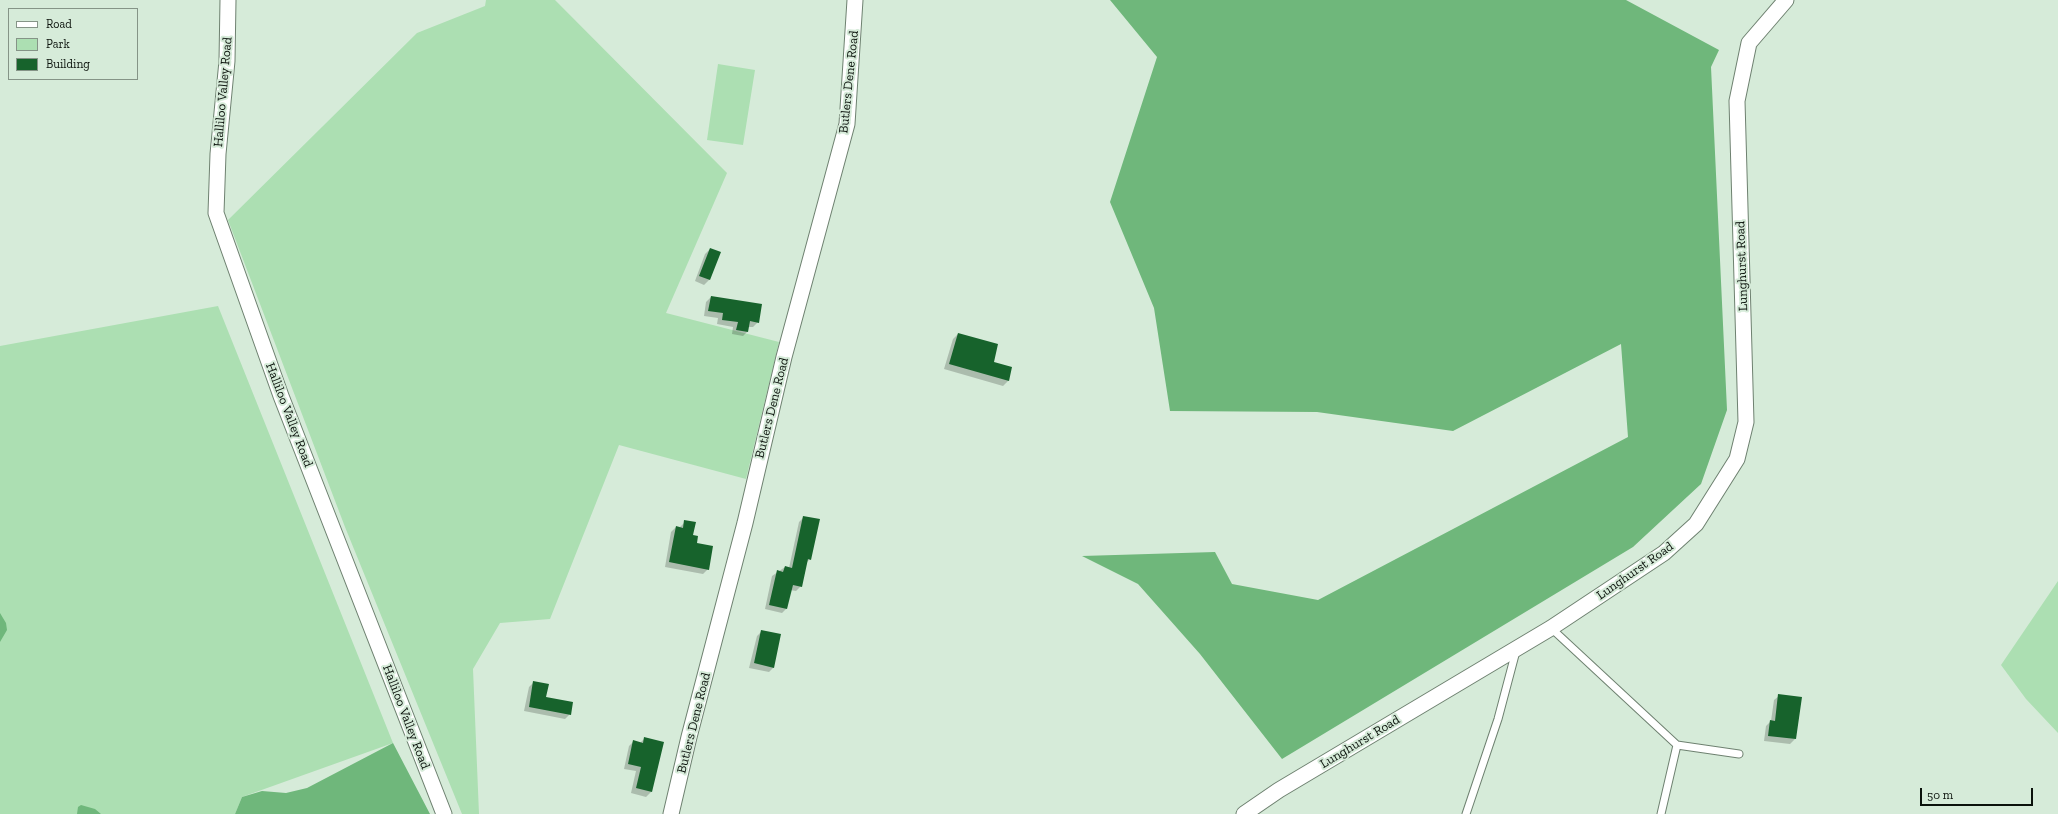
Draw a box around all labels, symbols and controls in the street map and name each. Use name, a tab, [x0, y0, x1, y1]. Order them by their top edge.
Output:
legend	[8, 8, 138, 80]
text: Road	[46, 17, 72, 31]
street label: Butlers Dene Road	[836, 30, 862, 134]
street label: Halliloo Valley Road	[210, 36, 236, 148]
text: Park	[46, 37, 70, 51]
text: Building	[46, 57, 90, 71]
street label: Lunghurst Road	[1733, 221, 1751, 311]
street label: Butlers Dene Road	[752, 356, 792, 460]
street label: Halliloo Valley Road	[262, 361, 316, 469]
street label: Lunghurst Road	[1594, 539, 1676, 603]
street label: Halliloo Valley Road	[379, 663, 433, 771]
street label: Butlers Dene Road	[674, 671, 714, 775]
street label: Lunghurst Road	[1317, 712, 1403, 772]
scale bar	[1922, 780, 2035, 806]
text: 50 m	[1927, 788, 1953, 802]

